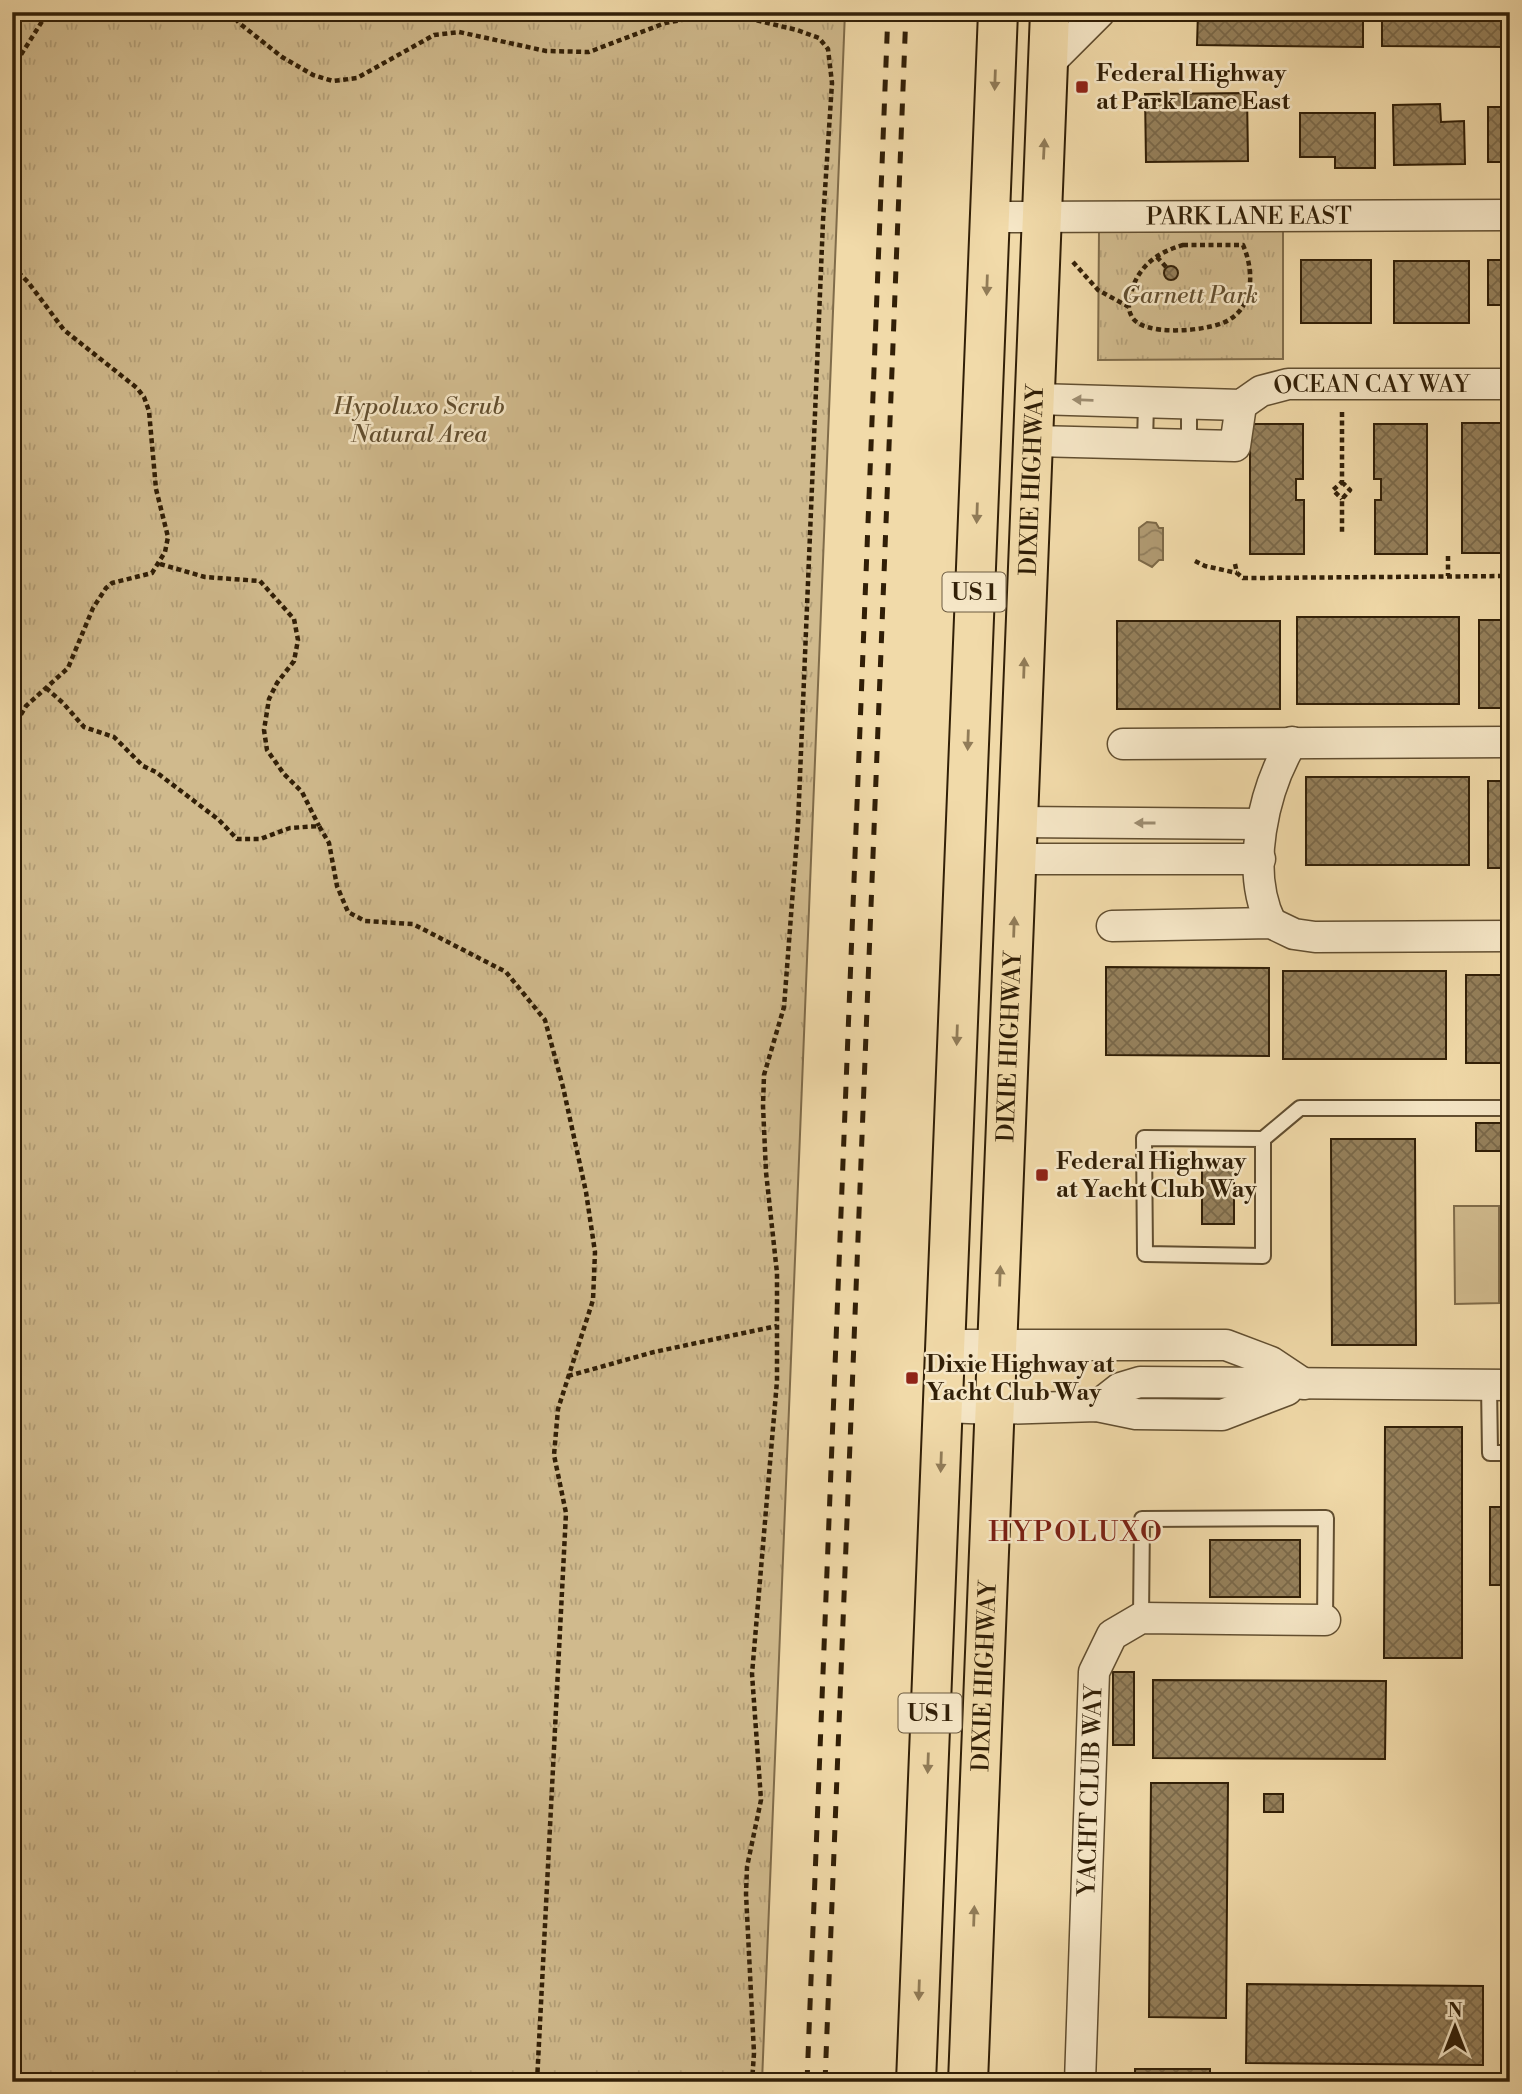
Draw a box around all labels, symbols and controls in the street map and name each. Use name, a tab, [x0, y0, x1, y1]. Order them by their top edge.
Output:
place label: Federal Highway at Park Lane East	[1096, 59, 1290, 117]
one-way arrow	[989, 70, 1000, 92]
marker: Federal Highway at Park Lane East	[1074, 79, 1090, 95]
one-way arrow	[1039, 138, 1050, 160]
street label: PARK LANE EAST	[1146, 202, 1352, 232]
one-way arrow	[981, 274, 992, 296]
park label: Garnett Park	[1122, 281, 1258, 311]
street label: OCEAN CAY WAY	[1270, 369, 1471, 403]
street label: DIXIE HIGHWAY	[1014, 383, 1051, 576]
park label: Hypoluxo Scrub Natural Area	[332, 392, 505, 450]
one-way arrow	[1071, 395, 1093, 406]
one-way arrow	[972, 502, 983, 524]
road number: US 1	[942, 572, 1006, 612]
one-way arrow	[1019, 657, 1030, 679]
one-way arrow	[963, 729, 974, 751]
one-way arrow	[1134, 817, 1156, 829]
one-way arrow	[1008, 916, 1019, 938]
street label: DIXIE HIGHWAY	[991, 950, 1029, 1143]
one-way arrow	[951, 1024, 962, 1046]
place label: Federal Highway at Yacht Club Way	[1056, 1147, 1257, 1205]
marker: Federal Highway at Yacht Club Way	[1034, 1167, 1050, 1183]
one-way arrow	[994, 1265, 1005, 1287]
place label: Dixie Highway at Yacht Club Way	[926, 1350, 1115, 1408]
marker: Dixie Highway at Yacht Club Way	[904, 1370, 920, 1386]
one-way arrow	[935, 1451, 946, 1473]
district label: HYPOLUXO	[988, 1515, 1164, 1550]
street label: DIXIE HIGHWAY	[966, 1579, 1004, 1772]
street label: YACHT CLUB WAY	[1072, 1683, 1110, 1898]
road number: US 1	[898, 1694, 962, 1732]
one-way arrow	[923, 1752, 934, 1774]
one-way arrow	[968, 1904, 979, 1926]
one-way arrow	[914, 1979, 925, 2001]
north arrow	[1420, 1993, 1490, 2062]
text: N	[1447, 1999, 1463, 2023]

